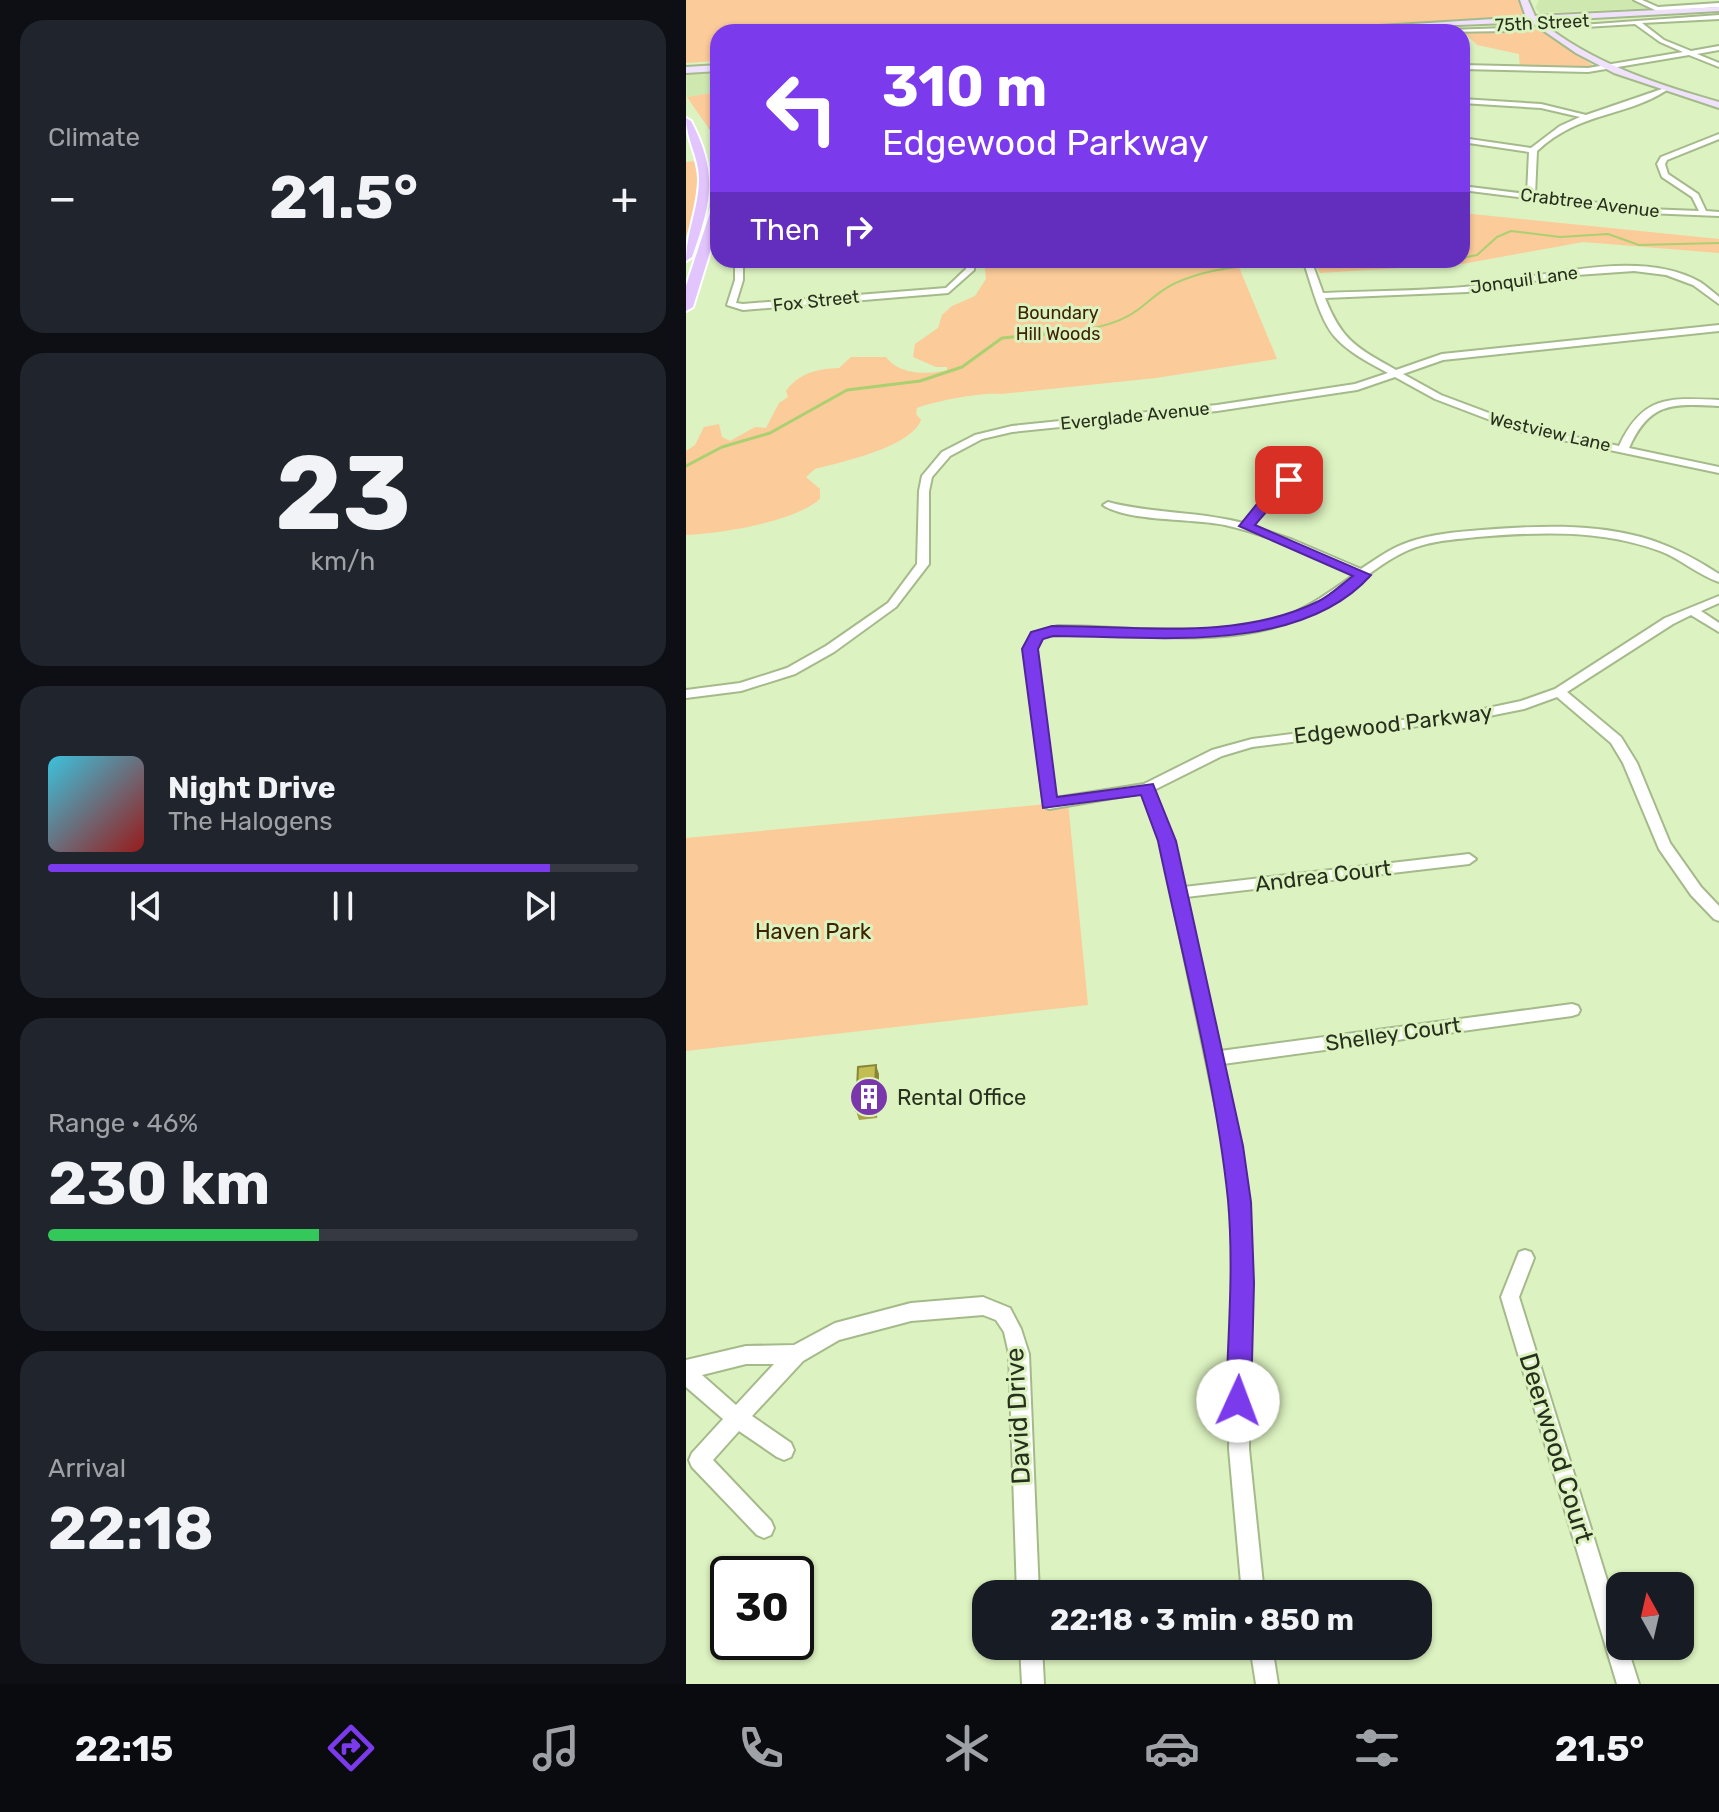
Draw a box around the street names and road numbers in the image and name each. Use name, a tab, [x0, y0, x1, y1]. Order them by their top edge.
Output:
street label: 75th Street	[1494, 10, 1590, 36]
street label: Crabtree Avenue	[1519, 184, 1661, 222]
street label: Jonquil Lane	[1469, 262, 1579, 298]
street label: Fox Street	[772, 286, 860, 316]
street label: Everglade Avenue	[1059, 397, 1211, 435]
street label: Westview Lane	[1487, 407, 1613, 457]
street label: Edgewood Parkway	[1292, 698, 1494, 750]
street label: Andrea Court	[1254, 854, 1393, 898]
street label: Shelley Court	[1324, 1011, 1463, 1057]
street label: David Drive	[999, 1347, 1037, 1485]
street label: Deerwood Court	[1512, 1349, 1600, 1547]

